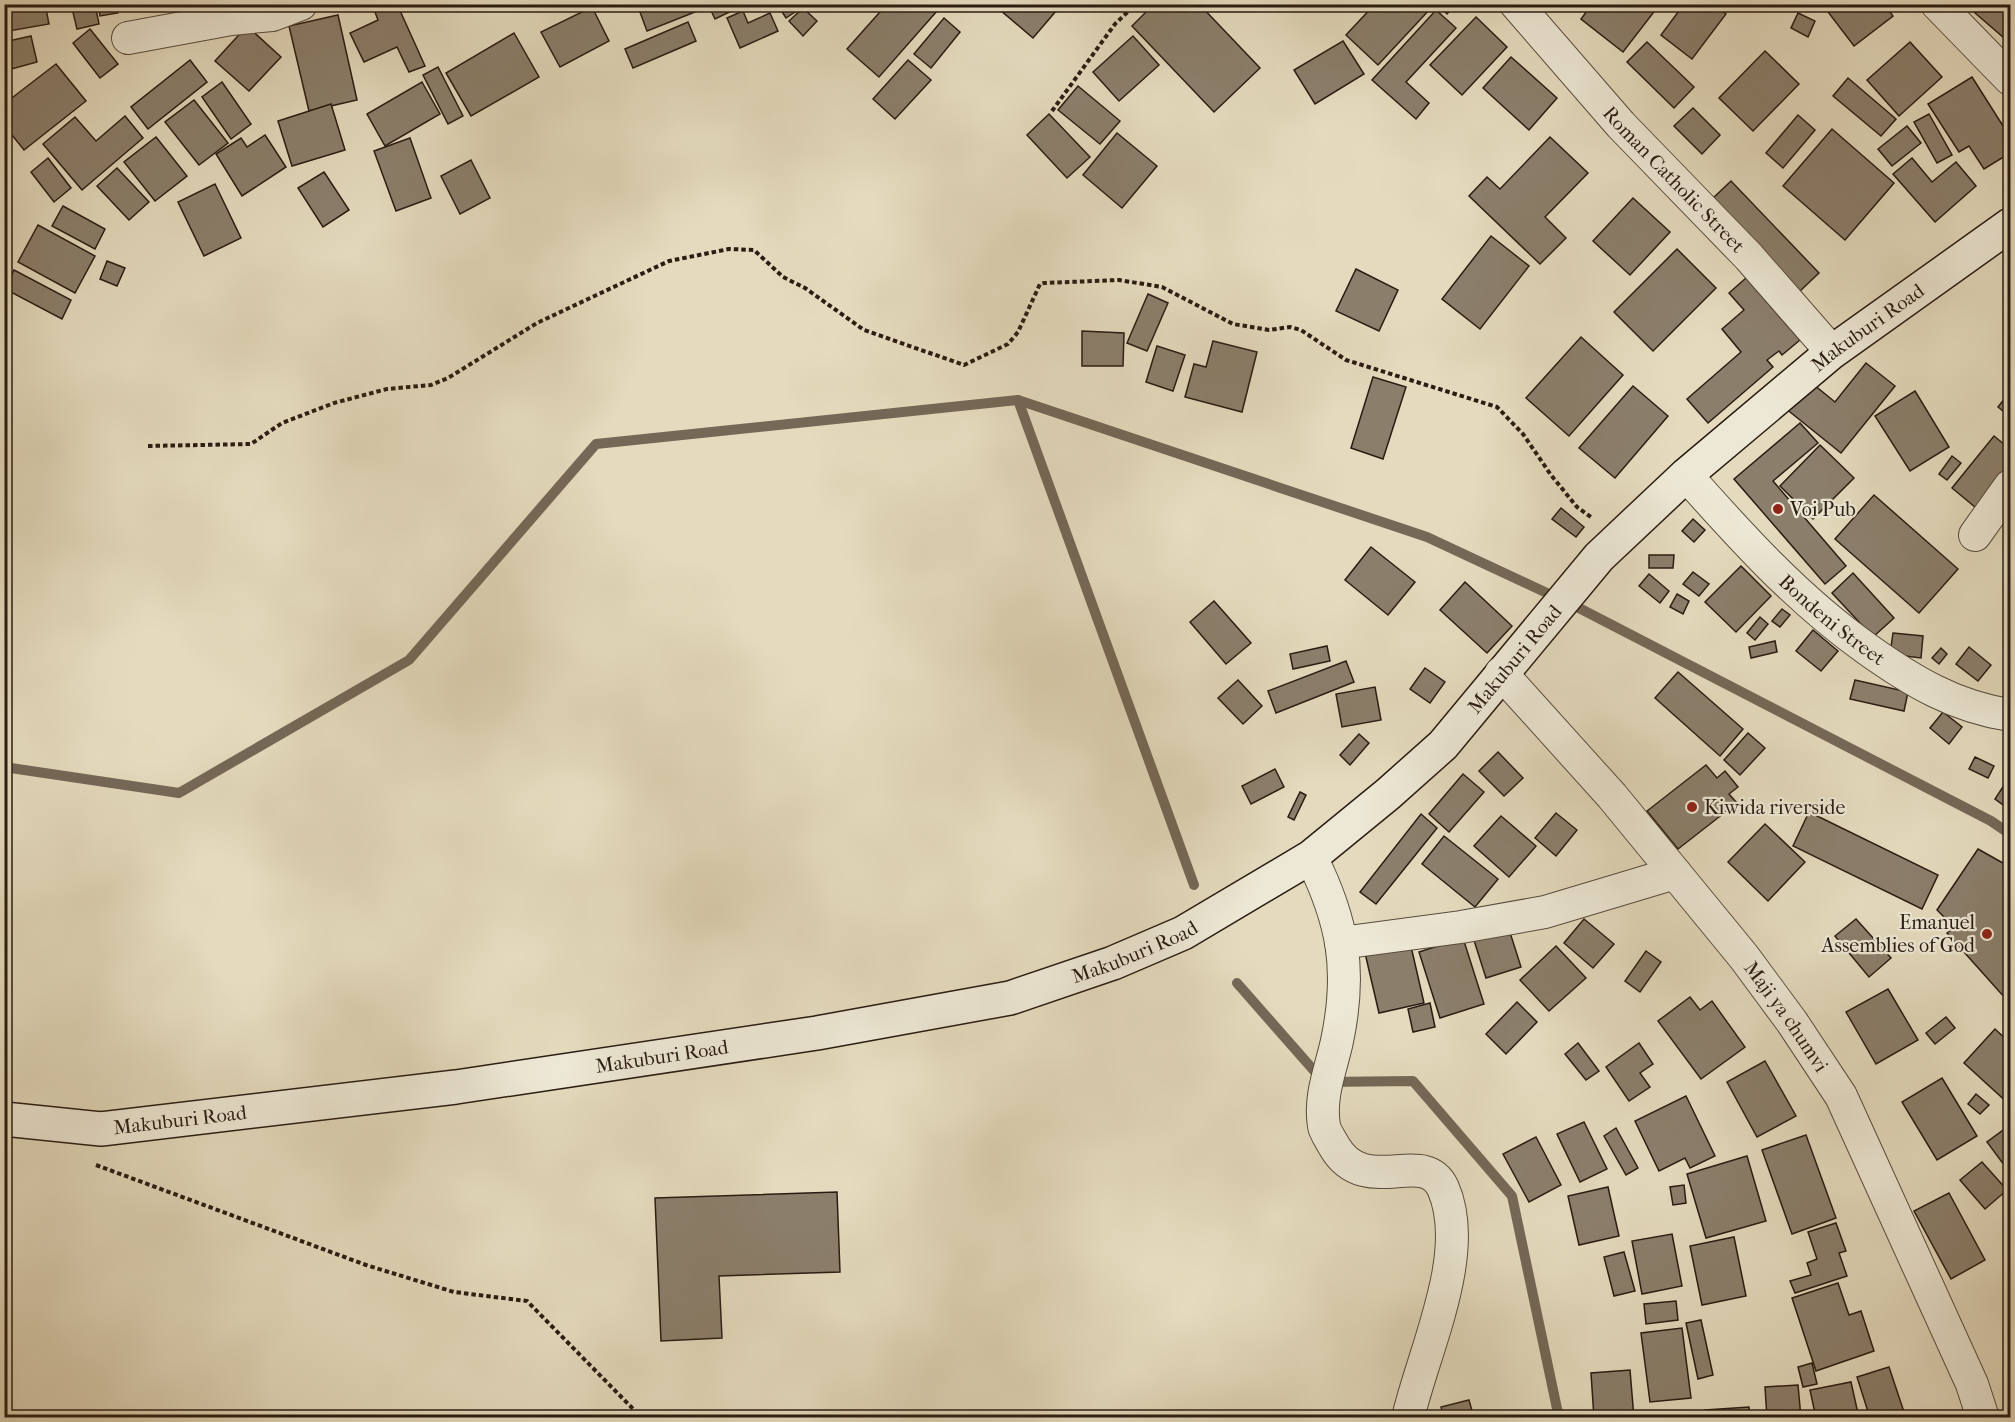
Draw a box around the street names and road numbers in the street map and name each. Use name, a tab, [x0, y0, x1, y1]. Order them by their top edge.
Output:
street label: Roman Catholic Street	[1598, 101, 1750, 257]
street label: Makuburi Road	[1806, 278, 1929, 376]
street label: Bondeni Street	[1774, 570, 1890, 670]
street label: Makuburi Road	[1463, 599, 1567, 718]
street label: Makuburi Road	[1069, 915, 1203, 988]
street label: Maji ya chumvi	[1740, 957, 1833, 1076]
street label: Makuburi Road	[594, 1035, 731, 1078]
street label: Makuburi Road	[112, 1100, 249, 1139]

